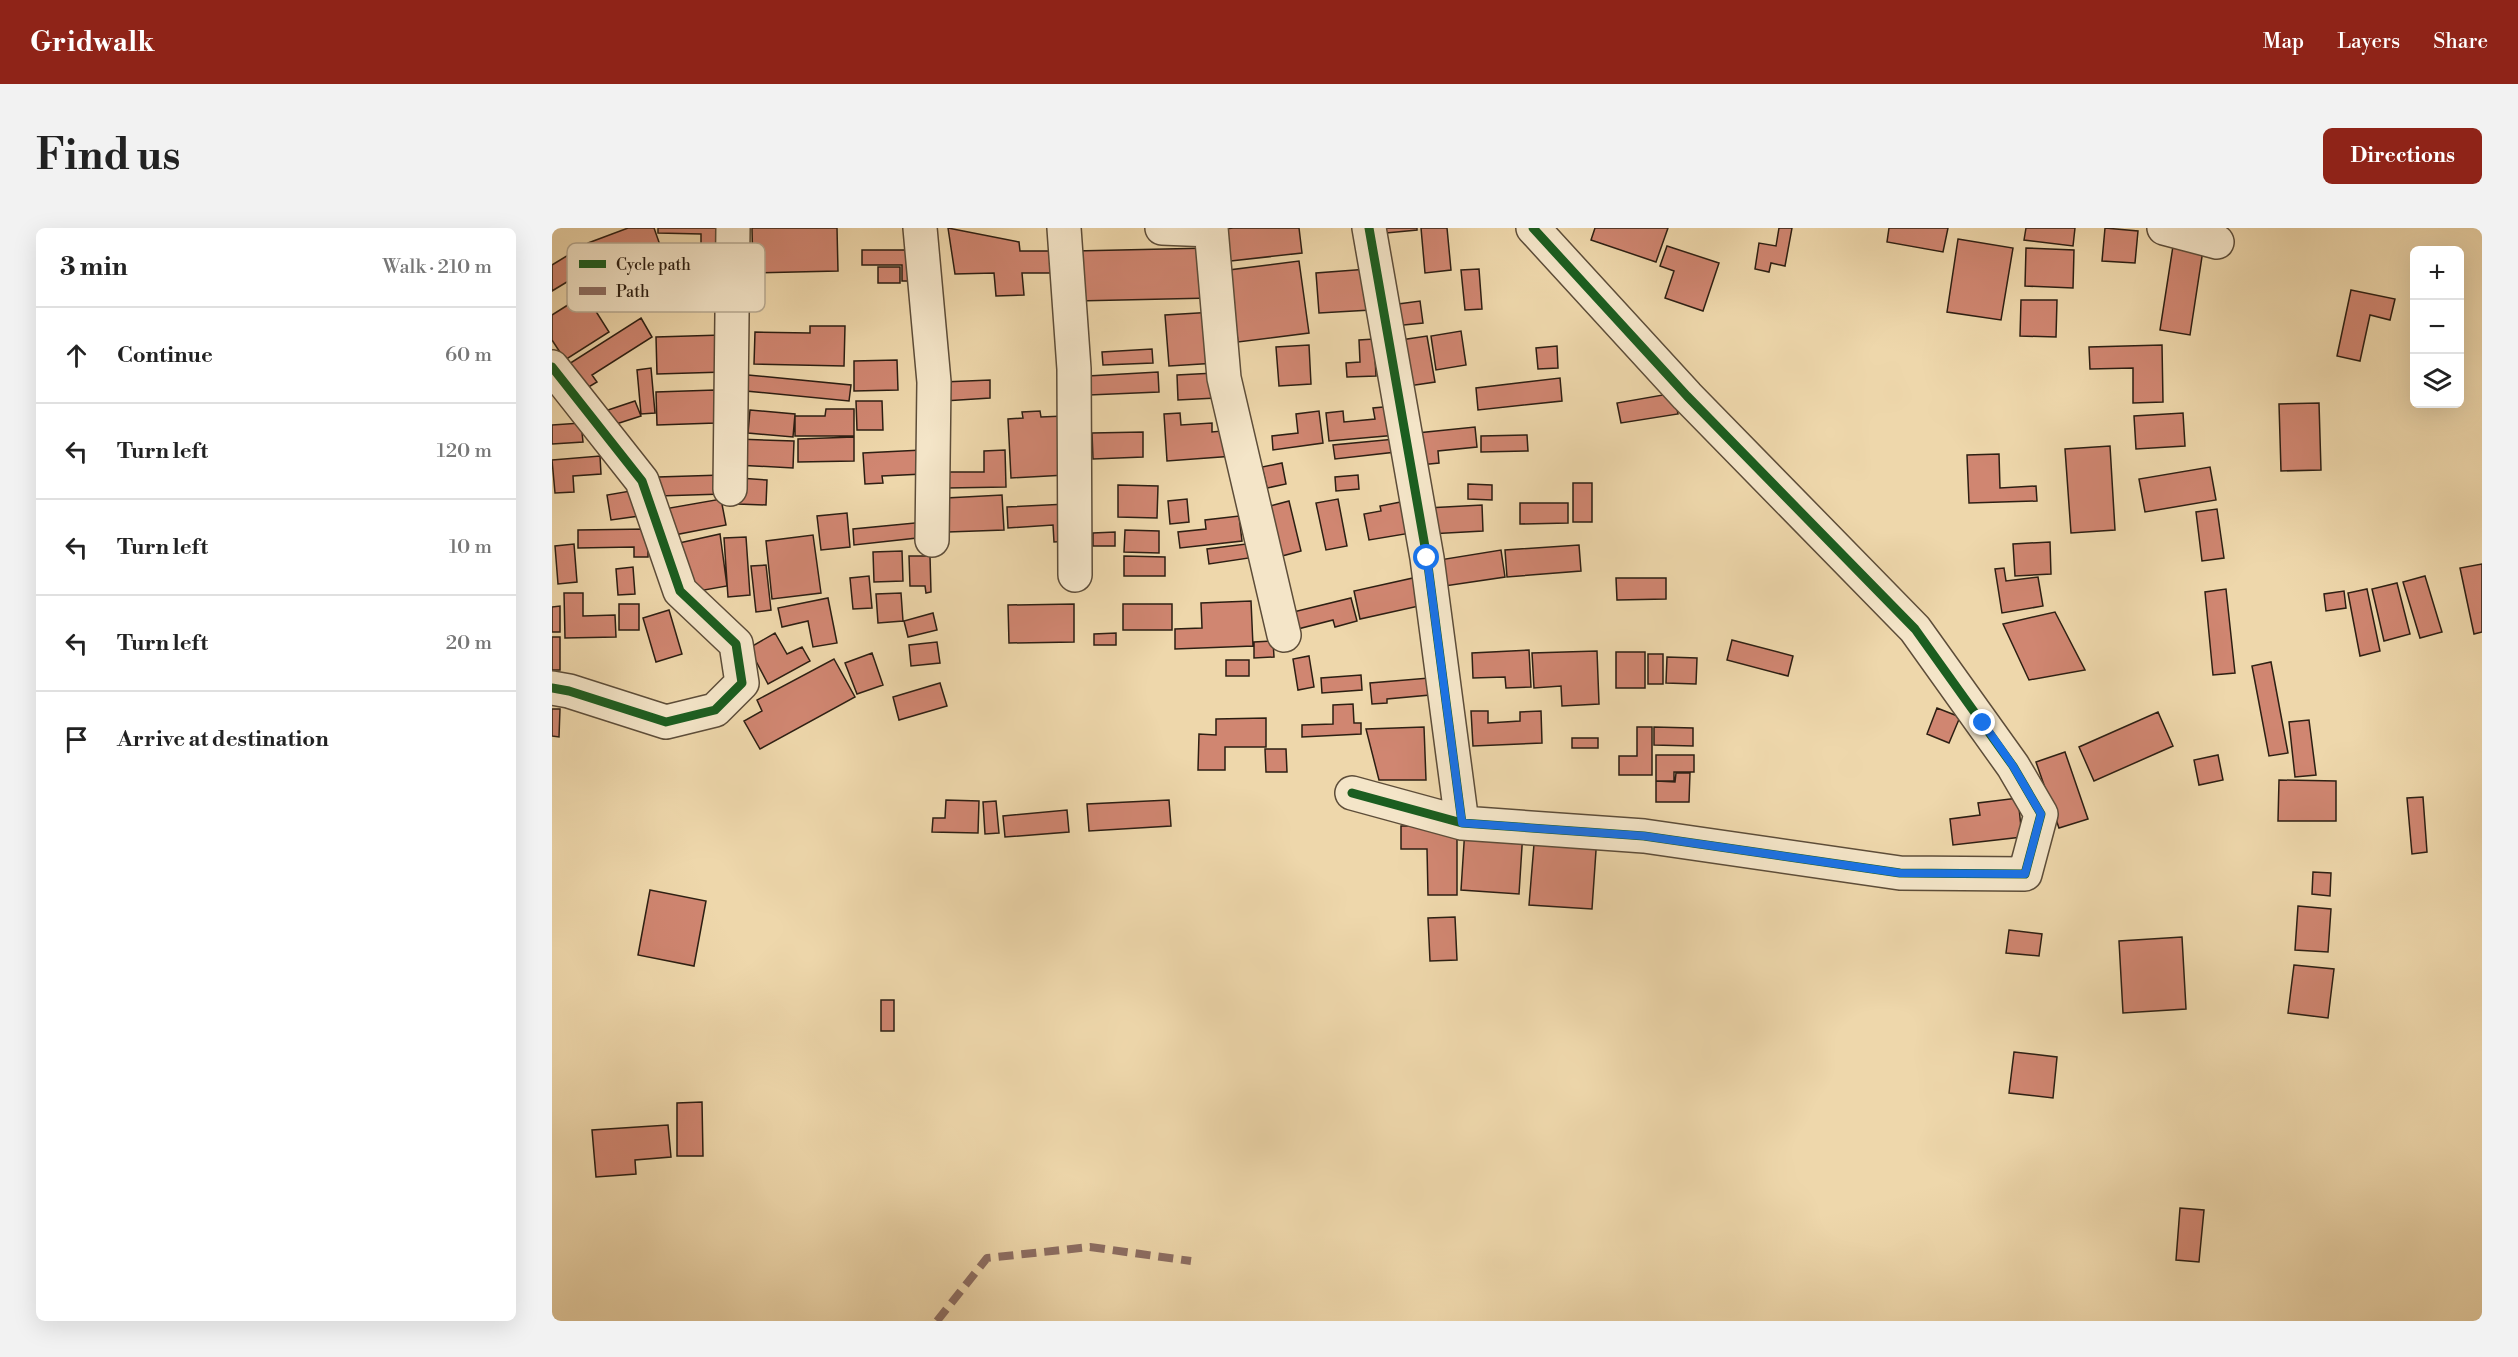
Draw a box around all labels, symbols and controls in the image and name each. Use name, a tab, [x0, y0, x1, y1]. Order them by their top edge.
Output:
text: Gridwalk	[30, 25, 154, 60]
text: Map	[2263, 29, 2304, 55]
text: Layers	[2337, 29, 2400, 55]
text: Share	[2433, 29, 2488, 55]
button: Directions	[2323, 128, 2482, 184]
text: Find us	[36, 130, 180, 183]
legend	[567, 243, 765, 312]
map controls	[2410, 246, 2464, 408]
button: +	[2410, 246, 2464, 300]
text: 3 min	[60, 251, 128, 283]
text: Walk · 210 m	[383, 255, 492, 280]
text: Cycle path	[616, 255, 691, 275]
text: Path	[616, 282, 650, 302]
button: −	[2410, 300, 2464, 354]
icon: ahead	[60, 339, 93, 372]
text: Continue	[117, 342, 213, 369]
text: 60 m	[445, 343, 492, 368]
button: layers	[2410, 354, 2464, 408]
icon: left	[60, 435, 93, 468]
text: Turn left	[117, 438, 208, 465]
text: 120 m	[437, 439, 492, 464]
icon: left	[60, 531, 93, 564]
text: Turn left	[117, 534, 208, 561]
text: 10 m	[449, 535, 492, 560]
route start	[1413, 544, 1439, 570]
icon: left	[60, 627, 93, 660]
text: Turn left	[117, 630, 208, 657]
text: 20 m	[446, 631, 492, 656]
route end	[1969, 709, 1995, 735]
icon: arrive	[60, 723, 93, 756]
text: Arrive at destination	[117, 726, 329, 753]

